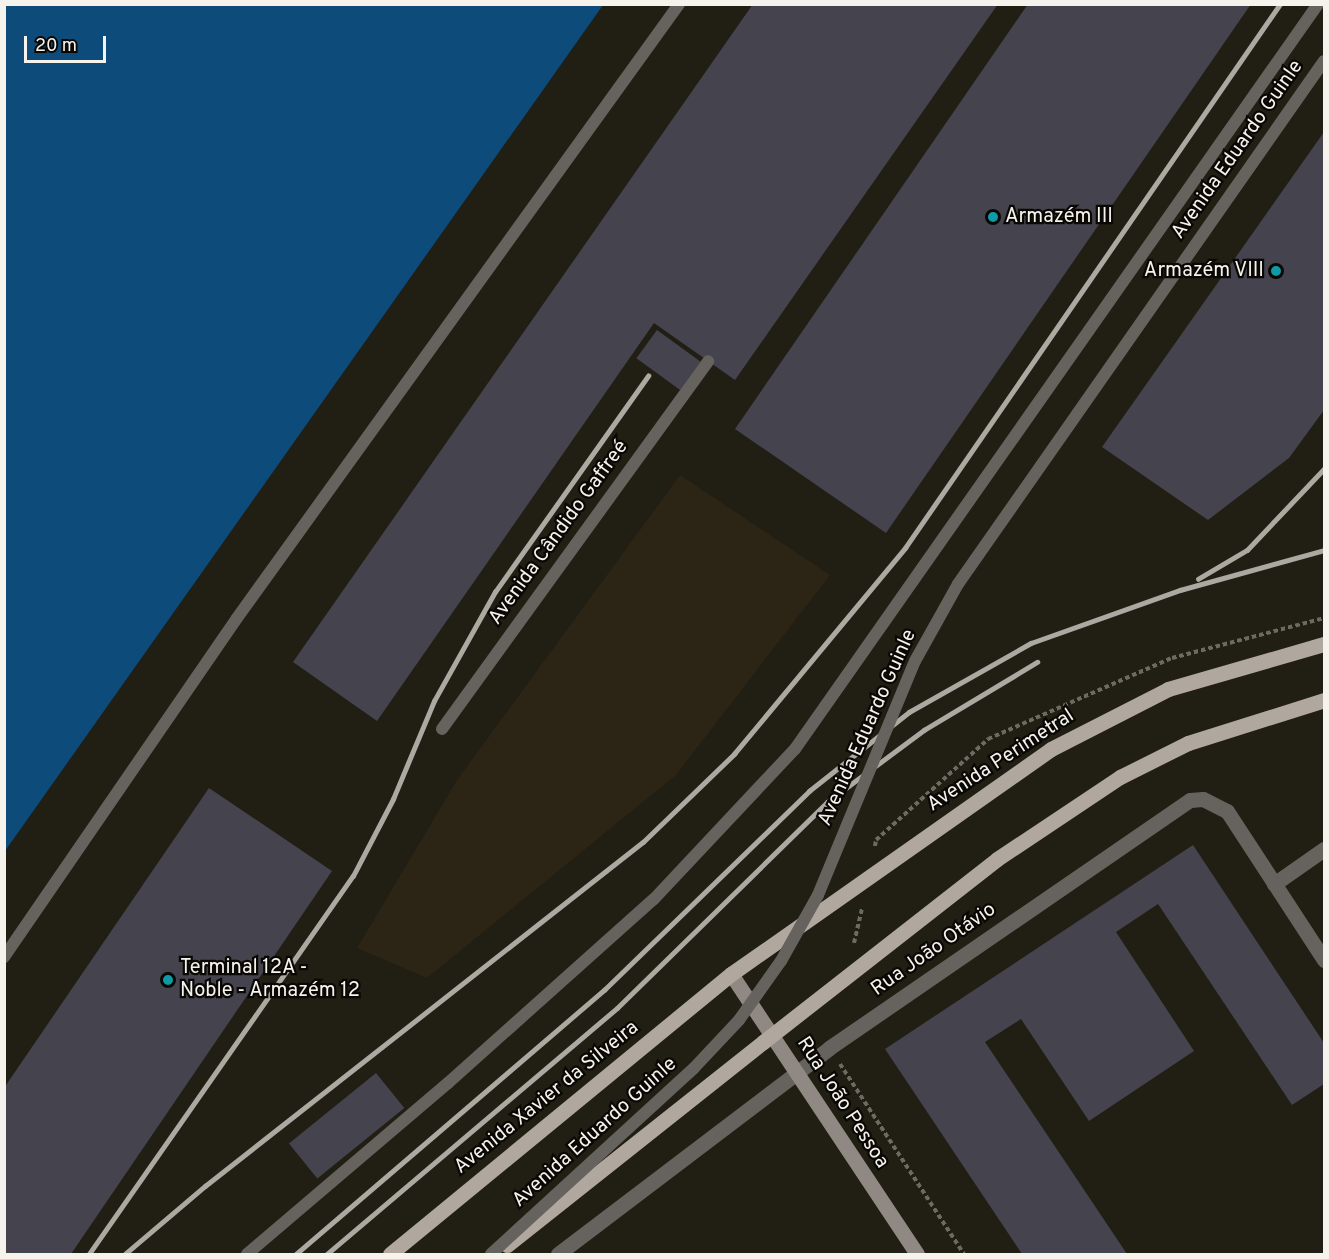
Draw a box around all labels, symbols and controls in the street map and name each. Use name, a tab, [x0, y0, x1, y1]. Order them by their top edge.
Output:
scale bar	[27, 24, 110, 62]
text: 20 m	[35, 35, 77, 58]
street label: Avenida Eduardo Guinle	[1167, 56, 1309, 244]
place label: Armazém III	[1005, 205, 1113, 229]
marker: Armazém III	[986, 210, 1000, 224]
place label: Armazém VIII	[1143, 259, 1264, 283]
marker: Armazém VIII	[1269, 264, 1283, 278]
street label: Avenida Cândido Gaffreé	[484, 436, 634, 630]
street label: Avenida Eduardo Guinle	[814, 626, 922, 830]
street label: Avenida Perimetral	[923, 704, 1079, 818]
street label: Rua João Otávio	[867, 898, 1001, 1002]
place label: Terminal 12A - Noble - Armazém 12	[180, 957, 361, 1004]
marker: Terminal 12A - Noble - Armazém 12	[161, 973, 175, 987]
street label: Avenida Xavier da Silveira	[450, 1016, 644, 1180]
street label: Rua João Pessoa	[791, 1033, 893, 1173]
street label: Avenida Eduardo Guinle	[508, 1053, 682, 1213]

